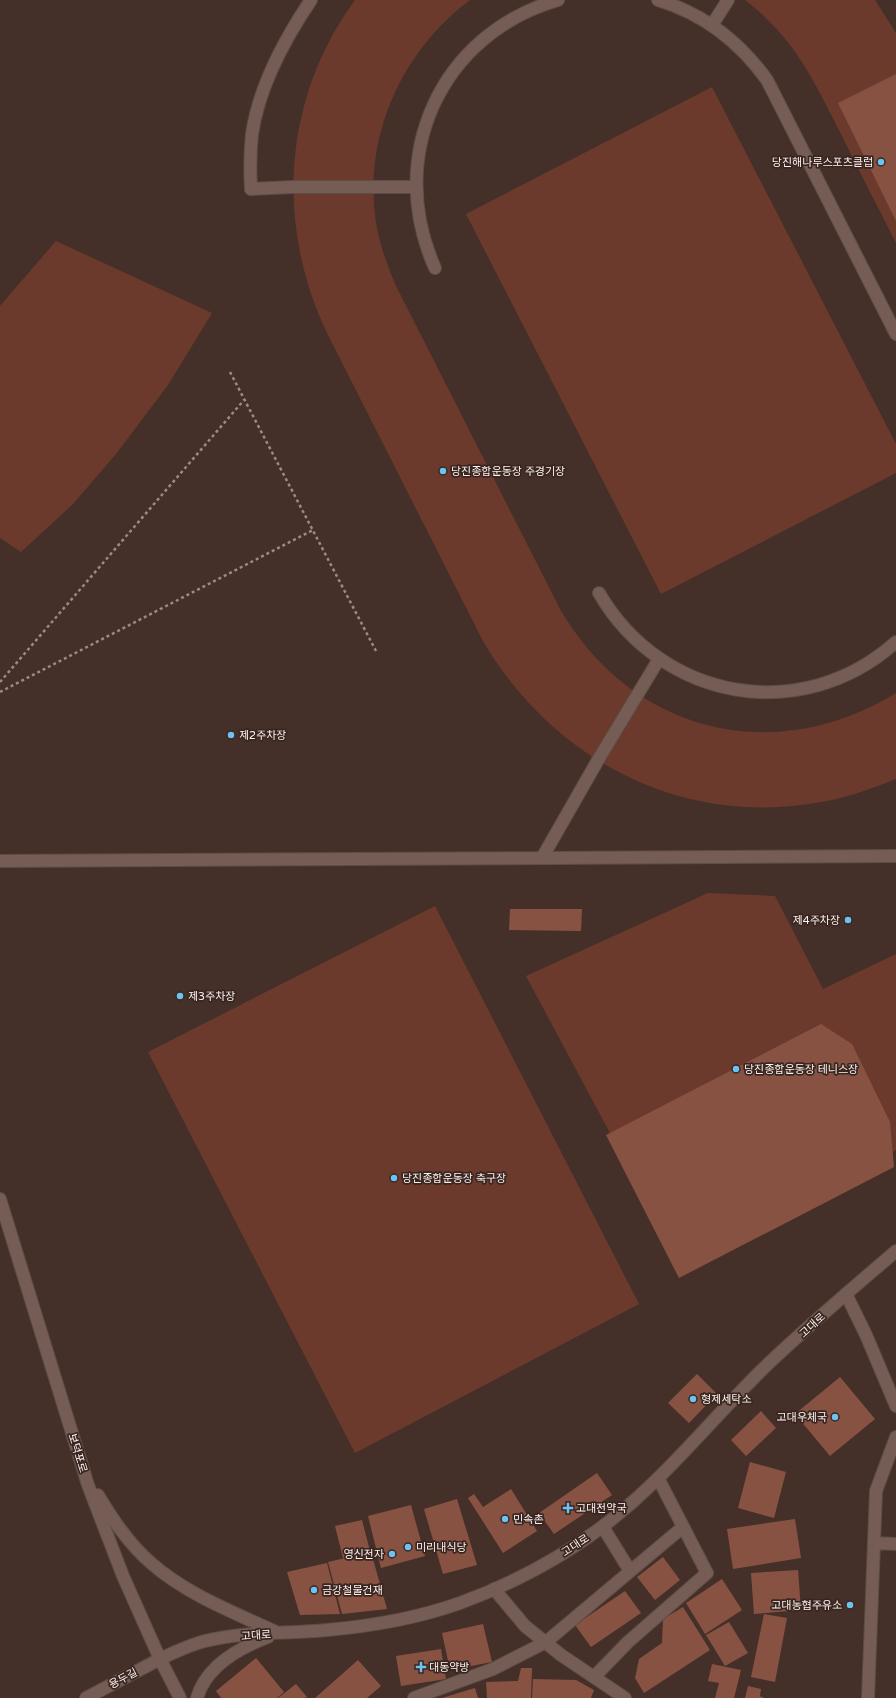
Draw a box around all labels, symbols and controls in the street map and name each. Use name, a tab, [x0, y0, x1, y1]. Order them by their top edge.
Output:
place label: 당진해나루스포츠클럽	[772, 156, 873, 169]
marker: 당진해나루스포츠클럽	[876, 157, 886, 167]
place label: 당진종합운동장 주경기장	[451, 465, 565, 478]
marker: 당진종합운동장 주경기장	[438, 466, 448, 476]
place label: 제2주차장	[239, 729, 286, 742]
marker: 제2주차장	[226, 730, 236, 740]
place label: 제4주차장	[793, 914, 840, 927]
marker: 제4주차장	[843, 915, 853, 925]
place label: 제3주차장	[188, 990, 235, 1003]
marker: 제3주차장	[175, 991, 185, 1001]
place label: 당진종합운동장 테니스장	[744, 1063, 858, 1076]
marker: 당진종합운동장 테니스장	[731, 1064, 741, 1074]
place label: 당진종합운동장 축구장	[402, 1172, 506, 1185]
marker: 당진종합운동장 축구장	[389, 1173, 399, 1183]
street label: 고대로	[797, 1310, 828, 1340]
place label: 형제세탁소	[701, 1393, 752, 1406]
marker: 형제세탁소	[688, 1394, 698, 1404]
place label: 고대우체국	[776, 1411, 827, 1424]
marker: 고대우체국	[830, 1412, 840, 1422]
street label: 보덕포로	[65, 1432, 90, 1474]
place label: 고대전약국	[576, 1502, 627, 1515]
marker: 고대전약국	[563, 1503, 573, 1513]
place label: 민속촌	[513, 1513, 543, 1526]
marker: 민속촌	[500, 1514, 510, 1524]
street label: 고대로	[559, 1532, 592, 1559]
place label: 미리내식당	[416, 1541, 467, 1554]
marker: 미리내식당	[403, 1542, 413, 1552]
place label: 영신전자	[344, 1548, 384, 1561]
marker: 영신전자	[387, 1549, 397, 1559]
place label: 금강철물건재	[322, 1584, 383, 1597]
marker: 금강철물건재	[309, 1585, 319, 1595]
place label: 고대농협주유소	[771, 1599, 842, 1612]
marker: 고대농협주유소	[845, 1600, 855, 1610]
street label: 고대로	[240, 1628, 272, 1643]
place label: 대동약방	[429, 1661, 469, 1674]
marker: 대동약방	[416, 1662, 426, 1672]
street label: 용두길	[107, 1666, 140, 1691]

